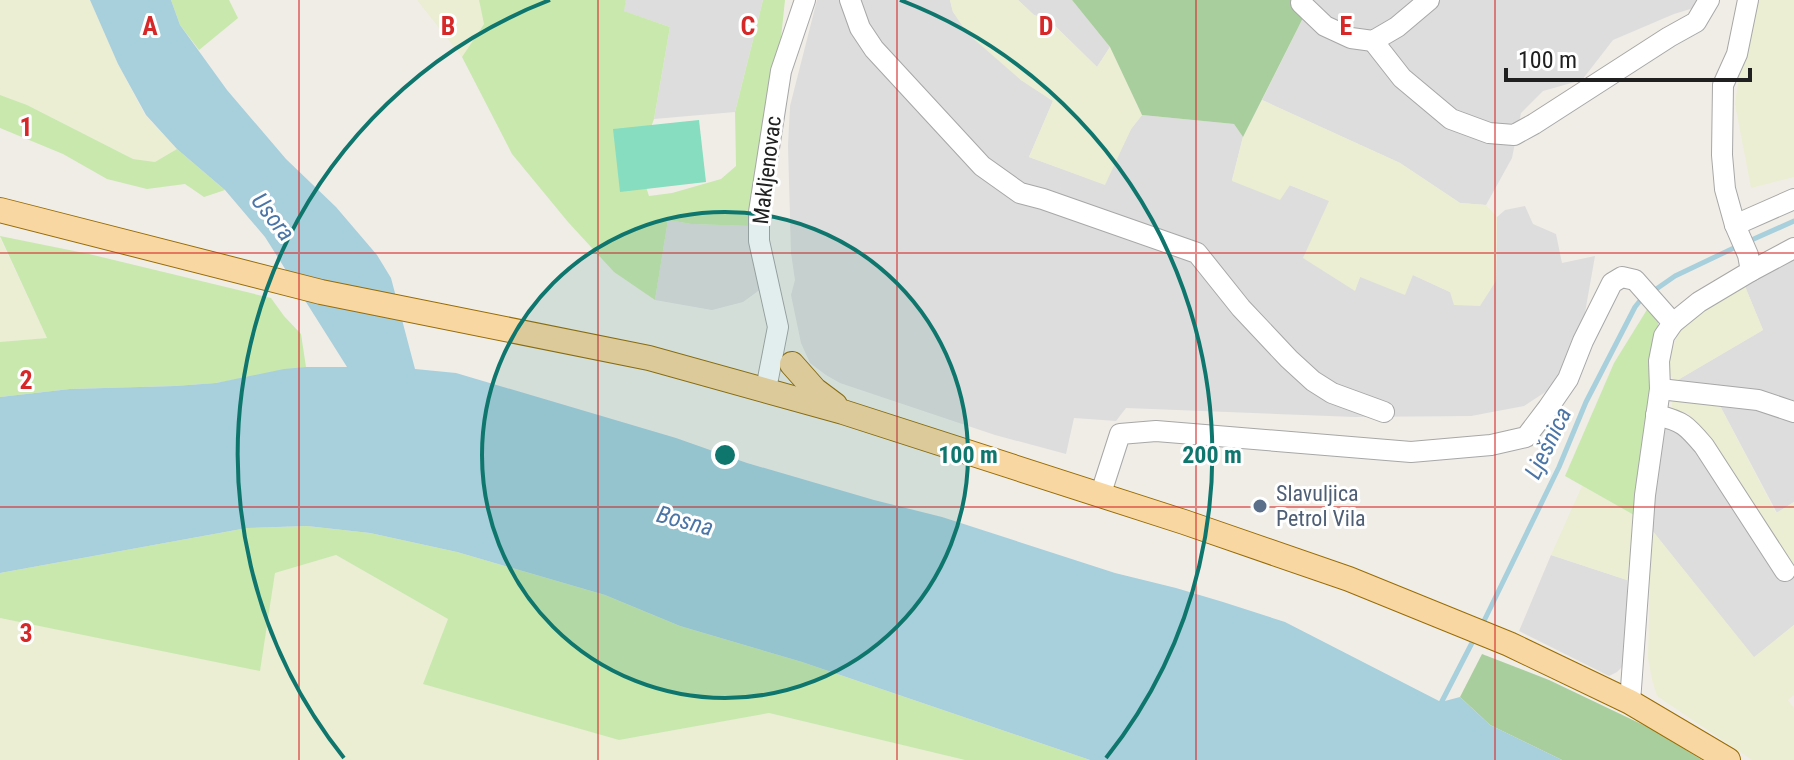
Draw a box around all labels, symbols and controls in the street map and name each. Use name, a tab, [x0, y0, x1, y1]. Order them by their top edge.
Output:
text: A	[142, 11, 158, 41]
text: B	[441, 11, 455, 41]
text: C	[741, 11, 756, 41]
text: D	[1039, 11, 1053, 41]
text: E	[1340, 11, 1353, 41]
scale bar	[1506, 32, 1750, 82]
text: 100 m	[1518, 46, 1577, 74]
text: 1	[19, 112, 33, 142]
street label: Makljenovac	[748, 114, 786, 226]
water label: Usora	[246, 187, 300, 247]
text: 2	[19, 365, 33, 395]
water label: Lješnica	[1519, 403, 1577, 483]
centre of rings	[711, 441, 739, 469]
text: 100 m	[938, 441, 998, 469]
text: 200 m	[1182, 441, 1242, 469]
place label: Slavuljica Petrol Vila	[1276, 481, 1365, 531]
marker: Slavuljica Petrol Vila	[1251, 497, 1269, 515]
water label: Bosna	[654, 500, 716, 542]
text: 3	[19, 618, 33, 648]

